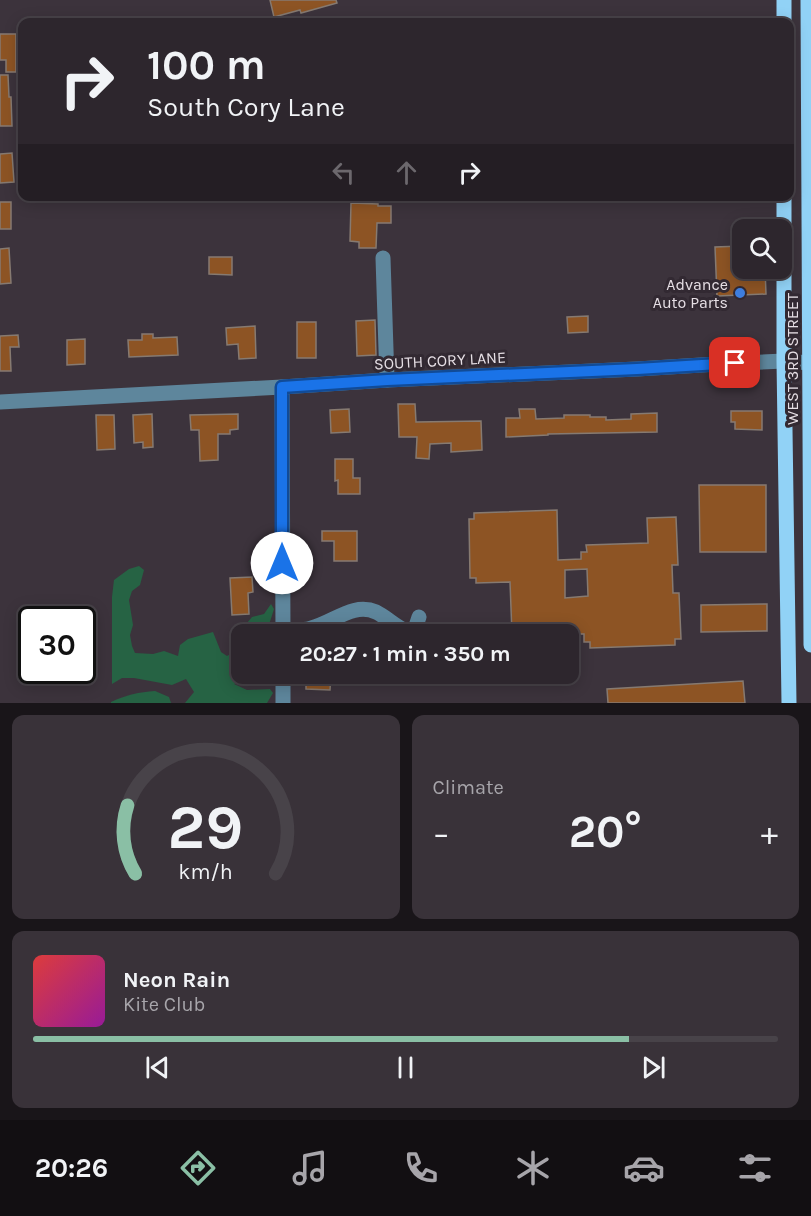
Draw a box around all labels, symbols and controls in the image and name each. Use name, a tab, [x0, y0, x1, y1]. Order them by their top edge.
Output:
text: 100 m	[147, 40, 266, 90]
icon: right	[48, 42, 126, 120]
text: South Cory Lane	[147, 91, 345, 123]
icon: left	[327, 156, 360, 189]
icon: ahead	[390, 156, 423, 189]
icon: right	[453, 156, 486, 189]
map controls	[732, 219, 792, 279]
button: search	[732, 219, 792, 279]
place label: Advance Auto Parts	[653, 275, 728, 312]
marker: Advance Auto Parts	[733, 286, 747, 300]
street label: WEST 3RD STREET	[783, 293, 802, 425]
pin	[709, 337, 760, 388]
icon: arrive	[718, 346, 751, 379]
street label: SOUTH CORY LANE	[374, 348, 506, 373]
position arrow	[250, 531, 314, 595]
speed limit sign: 30	[18, 606, 96, 684]
text: 20:27 · 1 min · 350 m	[299, 641, 511, 667]
text: Climate	[433, 776, 504, 799]
text: 29	[168, 791, 244, 864]
text: 20°	[569, 806, 642, 858]
text: −	[433, 814, 450, 852]
text: +	[761, 814, 778, 852]
text: km/h	[179, 859, 233, 884]
text: Neon Rain	[123, 967, 230, 993]
text: Kite Club	[123, 993, 205, 1016]
icon: previous	[141, 1051, 174, 1084]
icon: pause	[389, 1051, 422, 1084]
icon: next	[637, 1051, 670, 1084]
icon: directions	[177, 1147, 219, 1189]
icon: music	[289, 1147, 331, 1189]
icon: phone	[400, 1147, 442, 1189]
icon: climate	[512, 1147, 554, 1189]
icon: car	[623, 1147, 665, 1189]
icon: filters	[734, 1147, 776, 1189]
text: 20:26	[35, 1152, 108, 1184]

